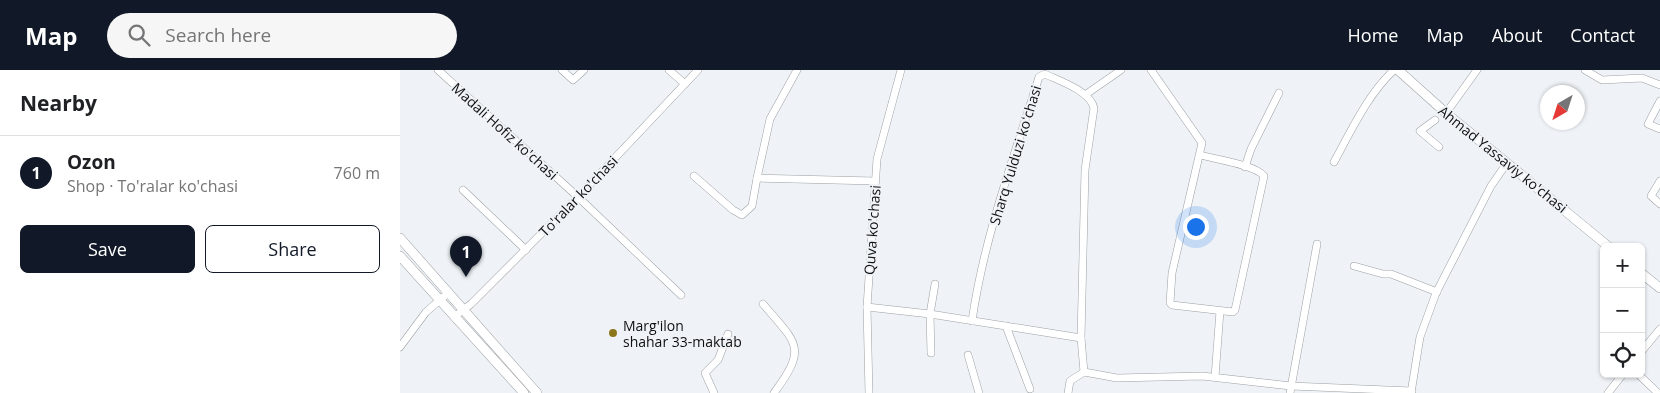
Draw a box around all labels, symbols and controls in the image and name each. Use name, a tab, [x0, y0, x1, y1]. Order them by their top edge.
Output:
search box	[107, 13, 457, 58]
text: Map	[25, 19, 77, 52]
icon: search	[125, 21, 153, 49]
text: Search here	[165, 22, 271, 48]
text: Home	[1348, 23, 1398, 47]
text: Map	[1426, 23, 1464, 47]
text: About	[1492, 23, 1542, 47]
text: Contact	[1570, 23, 1635, 47]
street label: Madali Hofiz ko'chasi	[448, 78, 562, 184]
street label: Sharq Yulduzi koʻchasi	[985, 83, 1045, 227]
north arrow	[1540, 85, 1585, 130]
text: Nearby	[20, 89, 97, 117]
street label: Ahmad Yassaviy ko'chasi	[1435, 101, 1571, 217]
text: Ozon	[67, 149, 116, 175]
street label: To'ralar ko'chasi	[535, 151, 621, 241]
text: 1	[31, 162, 41, 184]
text: 760 m	[334, 162, 380, 184]
text: Shop · To'ralar ko'chasi	[67, 175, 238, 197]
street label: Quva ko'chasi	[859, 184, 885, 276]
your location	[1183, 214, 1209, 240]
button: Save	[20, 225, 195, 273]
button: Share	[205, 225, 380, 273]
pin: 1	[450, 236, 482, 277]
map controls	[1600, 243, 1645, 378]
button: +	[1600, 243, 1645, 288]
button: −	[1600, 288, 1645, 333]
place label: Marg'ilon shahar 33-maktab	[623, 316, 742, 351]
marker: Marg'ilon shahar 33-maktab	[607, 327, 619, 339]
button: locate	[1600, 333, 1645, 378]

